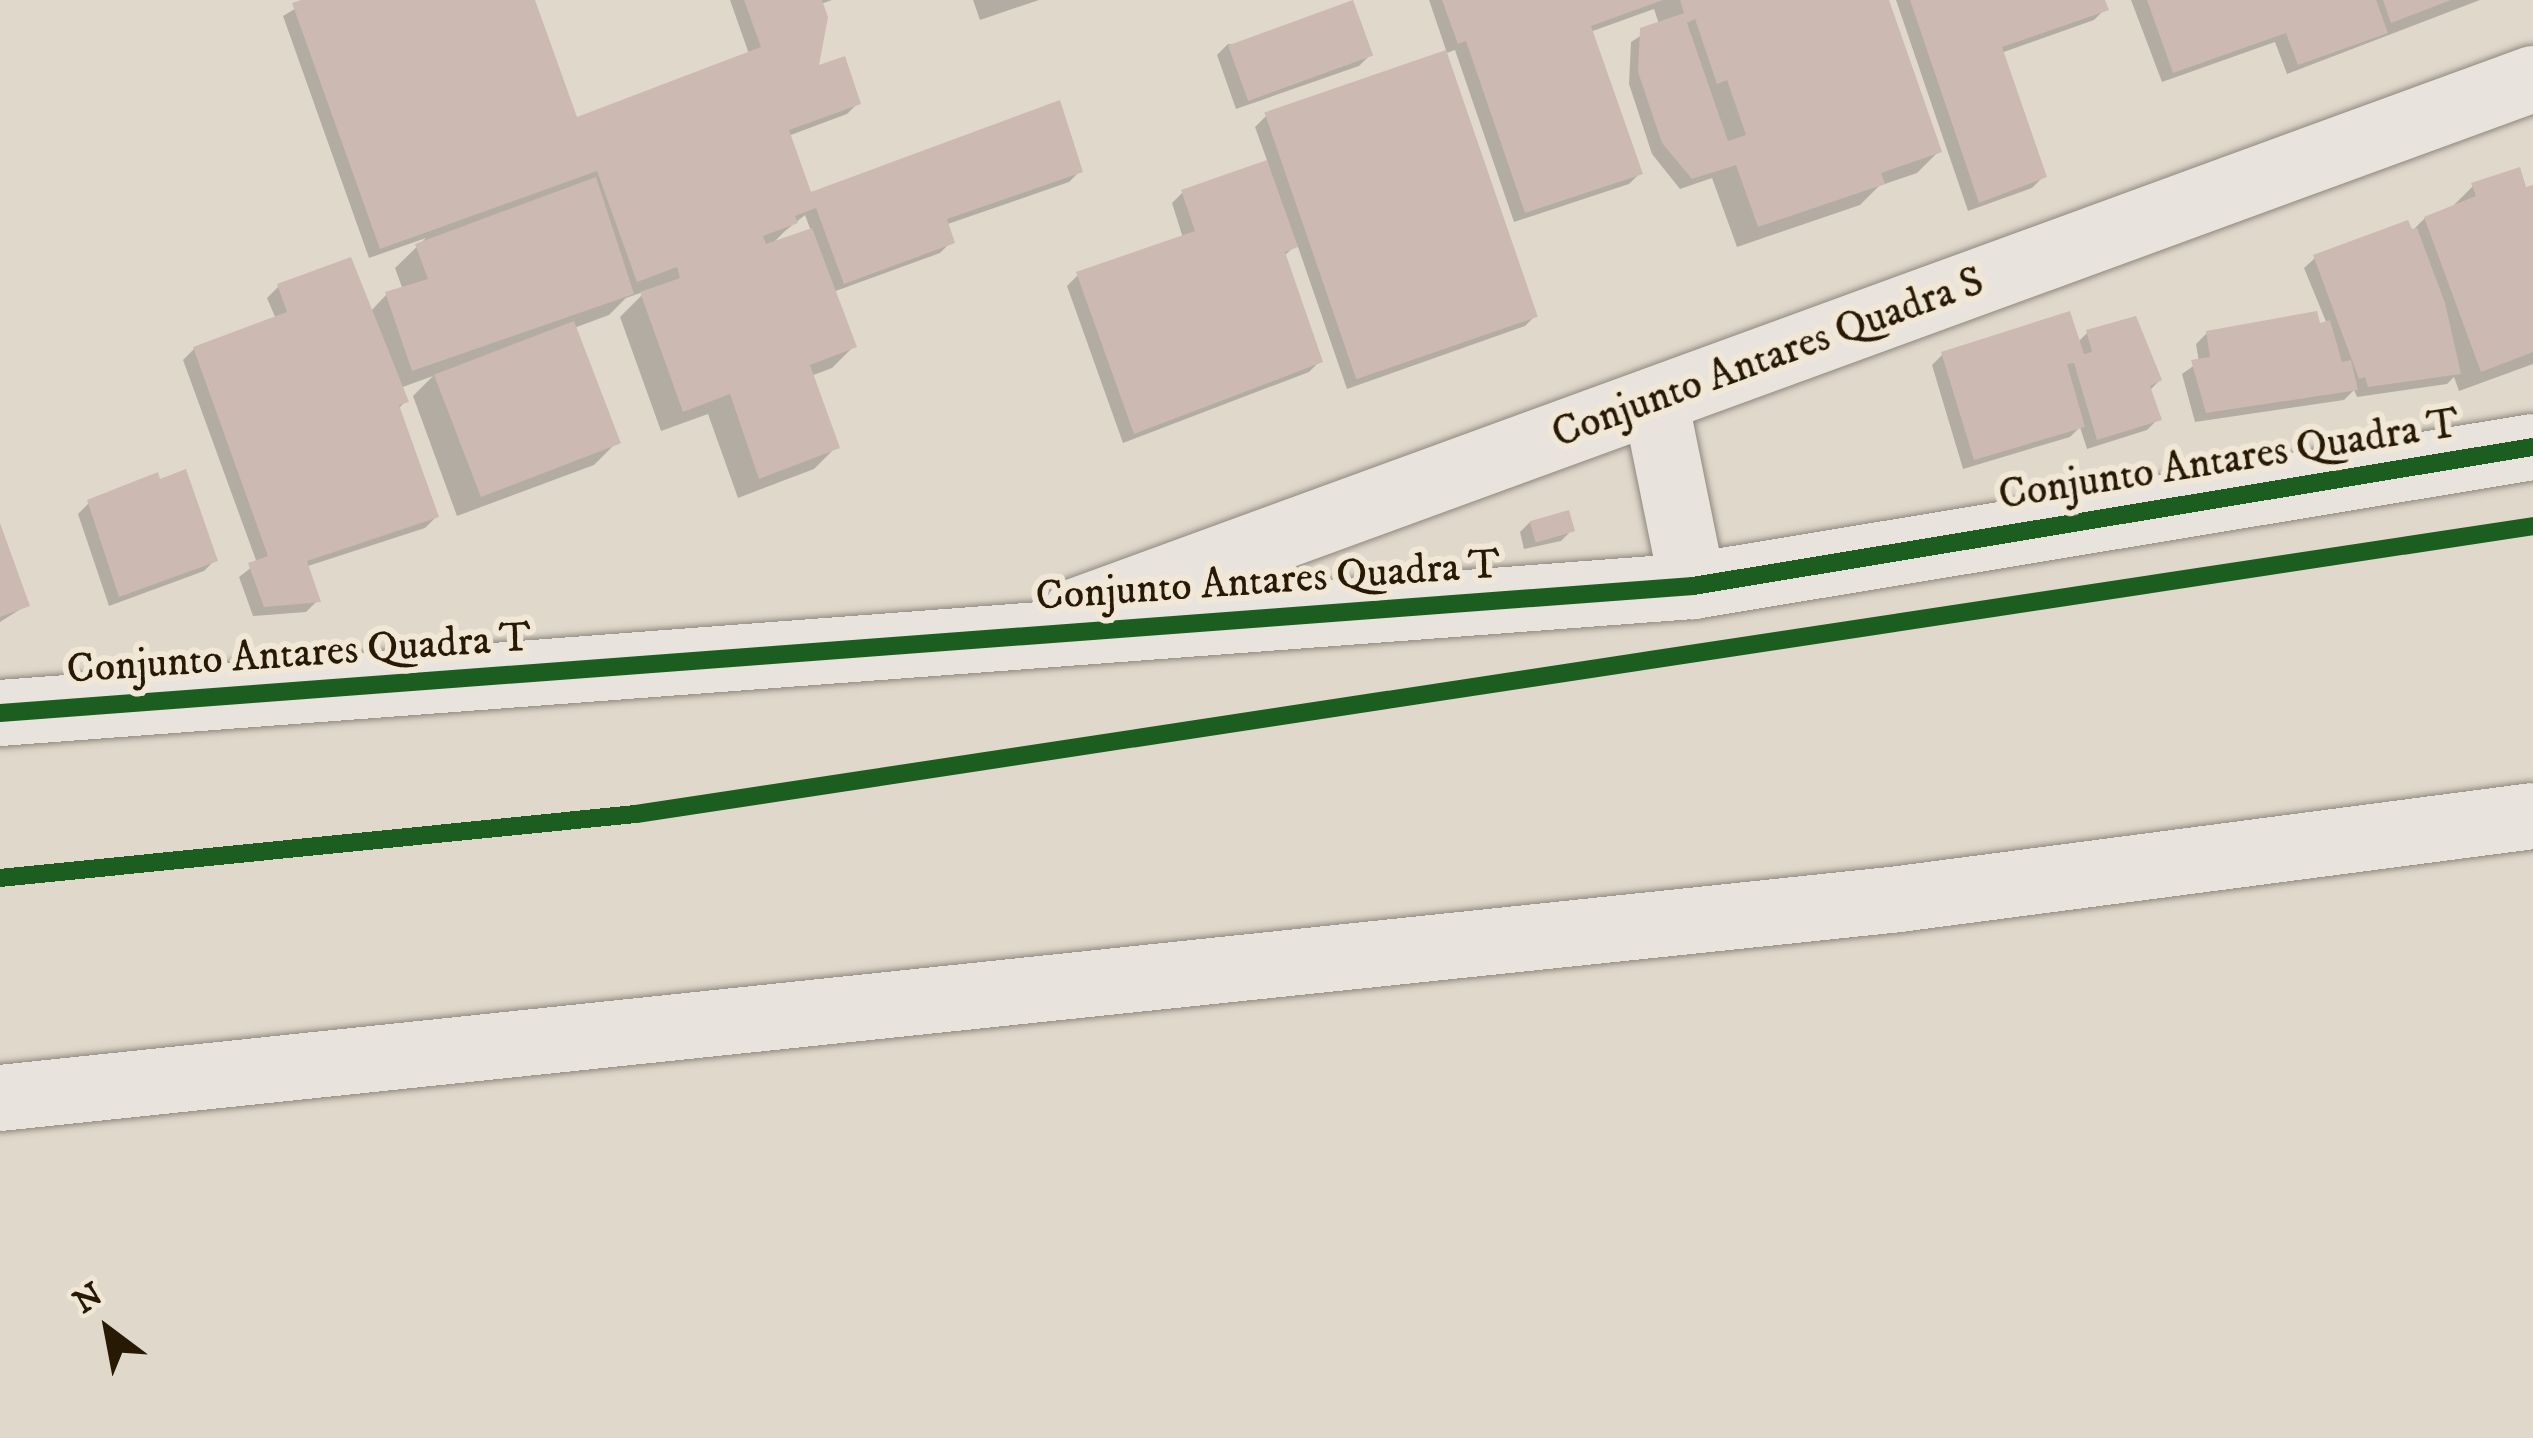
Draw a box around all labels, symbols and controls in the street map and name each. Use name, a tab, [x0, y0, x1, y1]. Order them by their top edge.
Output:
street label: Conjunto Antares Quadra S	[1545, 256, 1991, 460]
street label: Conjunto Antares Quadra T	[1995, 399, 2463, 521]
street label: Conjunto Antares Quadra T	[1034, 540, 1502, 622]
street label: Conjunto Antares Quadra T	[65, 613, 533, 695]
north arrow	[48, 1270, 168, 1390]
text: N	[66, 1274, 111, 1324]

